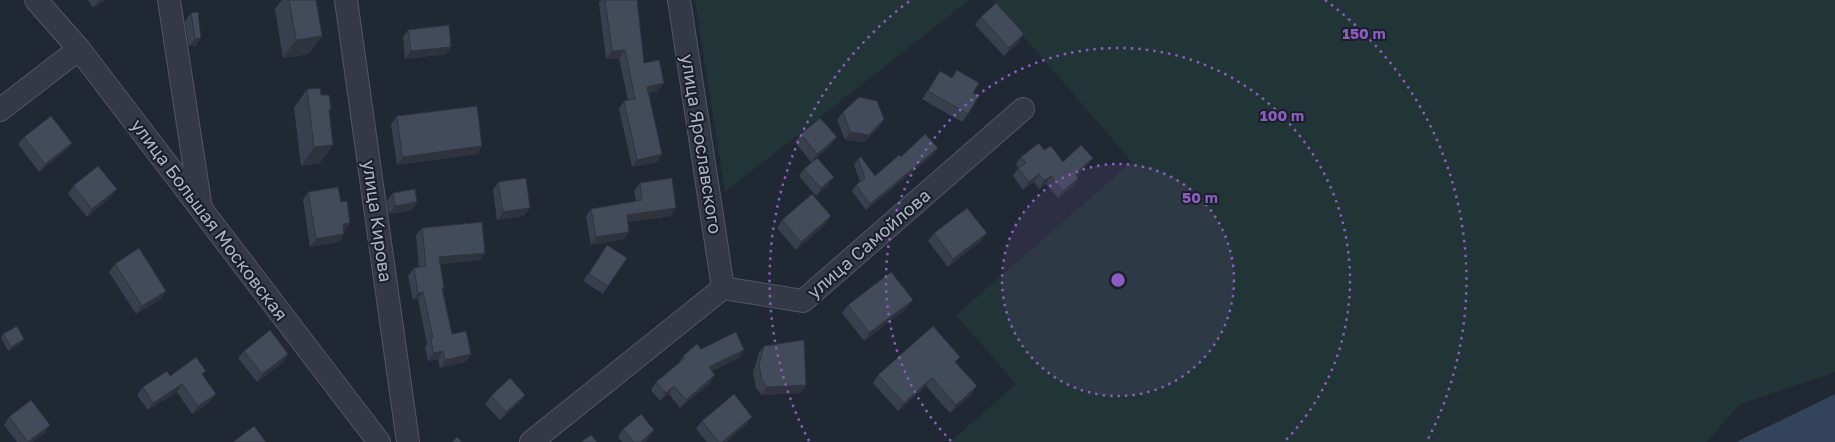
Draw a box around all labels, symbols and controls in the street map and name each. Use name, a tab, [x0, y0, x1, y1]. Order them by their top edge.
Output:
text: 150 m	[1342, 24, 1386, 42]
street label: улица Ярославского	[677, 52, 727, 235]
text: 100 m	[1260, 106, 1304, 124]
street label: улица Большая Московская	[127, 114, 293, 325]
street label: улица Кирова	[359, 158, 397, 283]
street label: улица Самойлова	[802, 184, 934, 303]
text: 50 m	[1182, 188, 1218, 206]
centre of rings	[1109, 271, 1127, 289]

